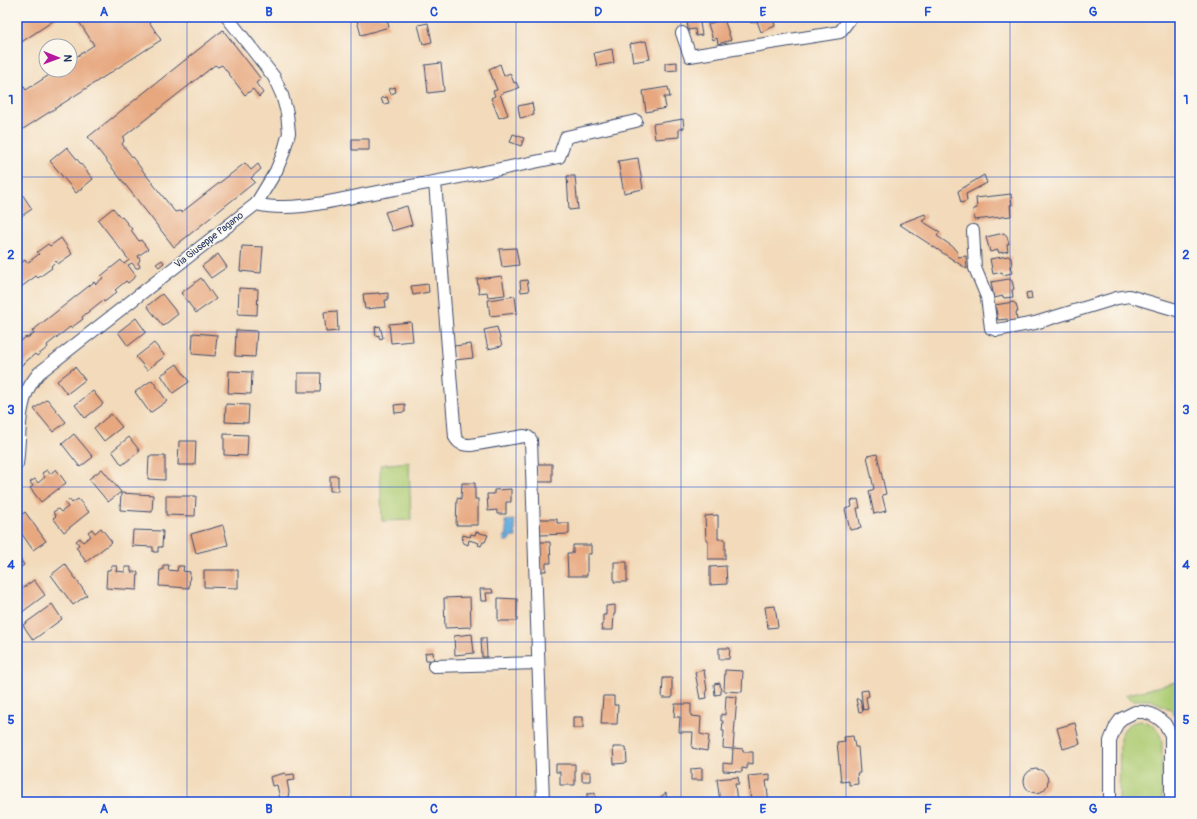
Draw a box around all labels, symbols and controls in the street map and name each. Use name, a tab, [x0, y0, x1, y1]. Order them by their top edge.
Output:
text: A	[100, 4, 109, 20]
text: B	[265, 4, 273, 20]
text: C	[430, 4, 438, 20]
text: D	[594, 4, 602, 20]
text: E	[760, 4, 767, 20]
text: F	[924, 4, 932, 20]
text: G	[1089, 4, 1098, 20]
north arrow	[38, 38, 78, 78]
text: N	[61, 54, 74, 63]
text: 1	[8, 92, 14, 108]
text: 1	[1183, 92, 1189, 108]
street label: Via Giuseppe Pagano	[172, 209, 246, 271]
text: 2	[7, 247, 15, 263]
text: 2	[1182, 247, 1190, 263]
text: 3	[7, 402, 15, 418]
text: 3	[1182, 402, 1190, 418]
text: 4	[7, 557, 15, 573]
text: 4	[1182, 557, 1190, 573]
text: 5	[7, 712, 15, 728]
text: 5	[1182, 712, 1190, 728]
text: A	[100, 801, 109, 817]
text: B	[265, 801, 273, 817]
text: C	[430, 801, 438, 817]
text: D	[594, 801, 602, 817]
text: E	[760, 801, 767, 817]
text: F	[924, 801, 932, 817]
text: G	[1089, 801, 1098, 817]

